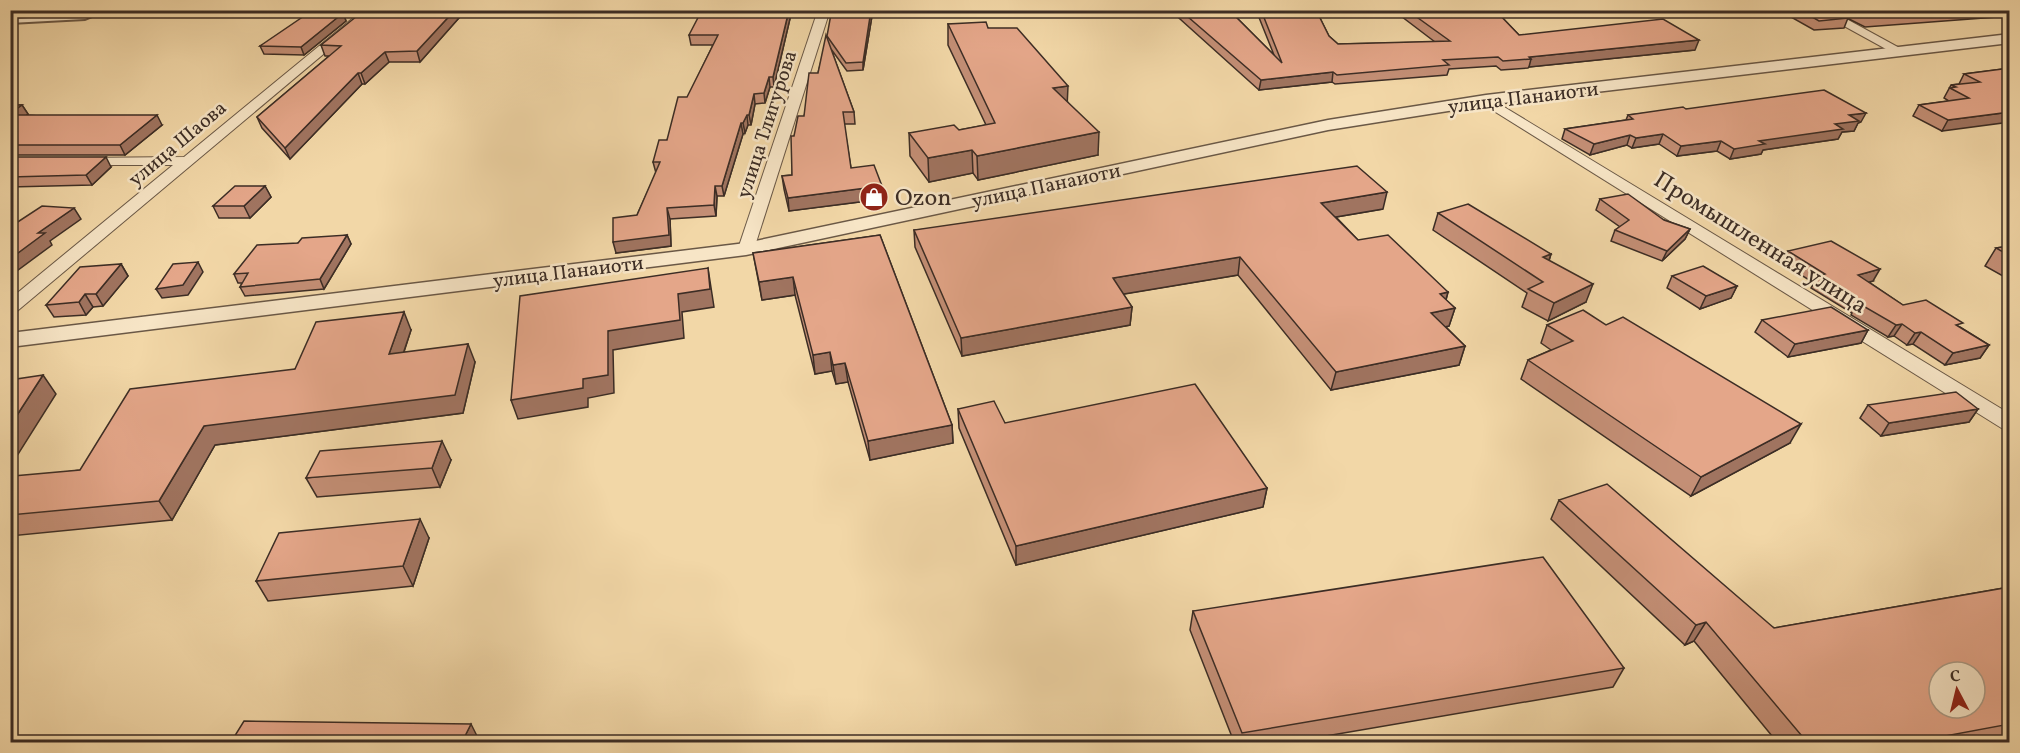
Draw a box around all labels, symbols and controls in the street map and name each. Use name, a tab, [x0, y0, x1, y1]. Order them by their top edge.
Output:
street label: улица Тлигурова	[731, 47, 805, 202]
street label: улица Панаиоти	[1446, 76, 1600, 122]
street label: улица Шаова	[123, 95, 233, 194]
street label: улица Панаиоти	[969, 158, 1123, 216]
street label: Промышленная улица	[1646, 164, 1873, 323]
shop icon: Ozon	[858, 181, 890, 213]
place label: Ozon	[895, 182, 952, 216]
street label: улица Панаиоти	[491, 250, 645, 296]
north arrow	[1927, 660, 1987, 720]
text: С	[1949, 666, 1962, 689]

